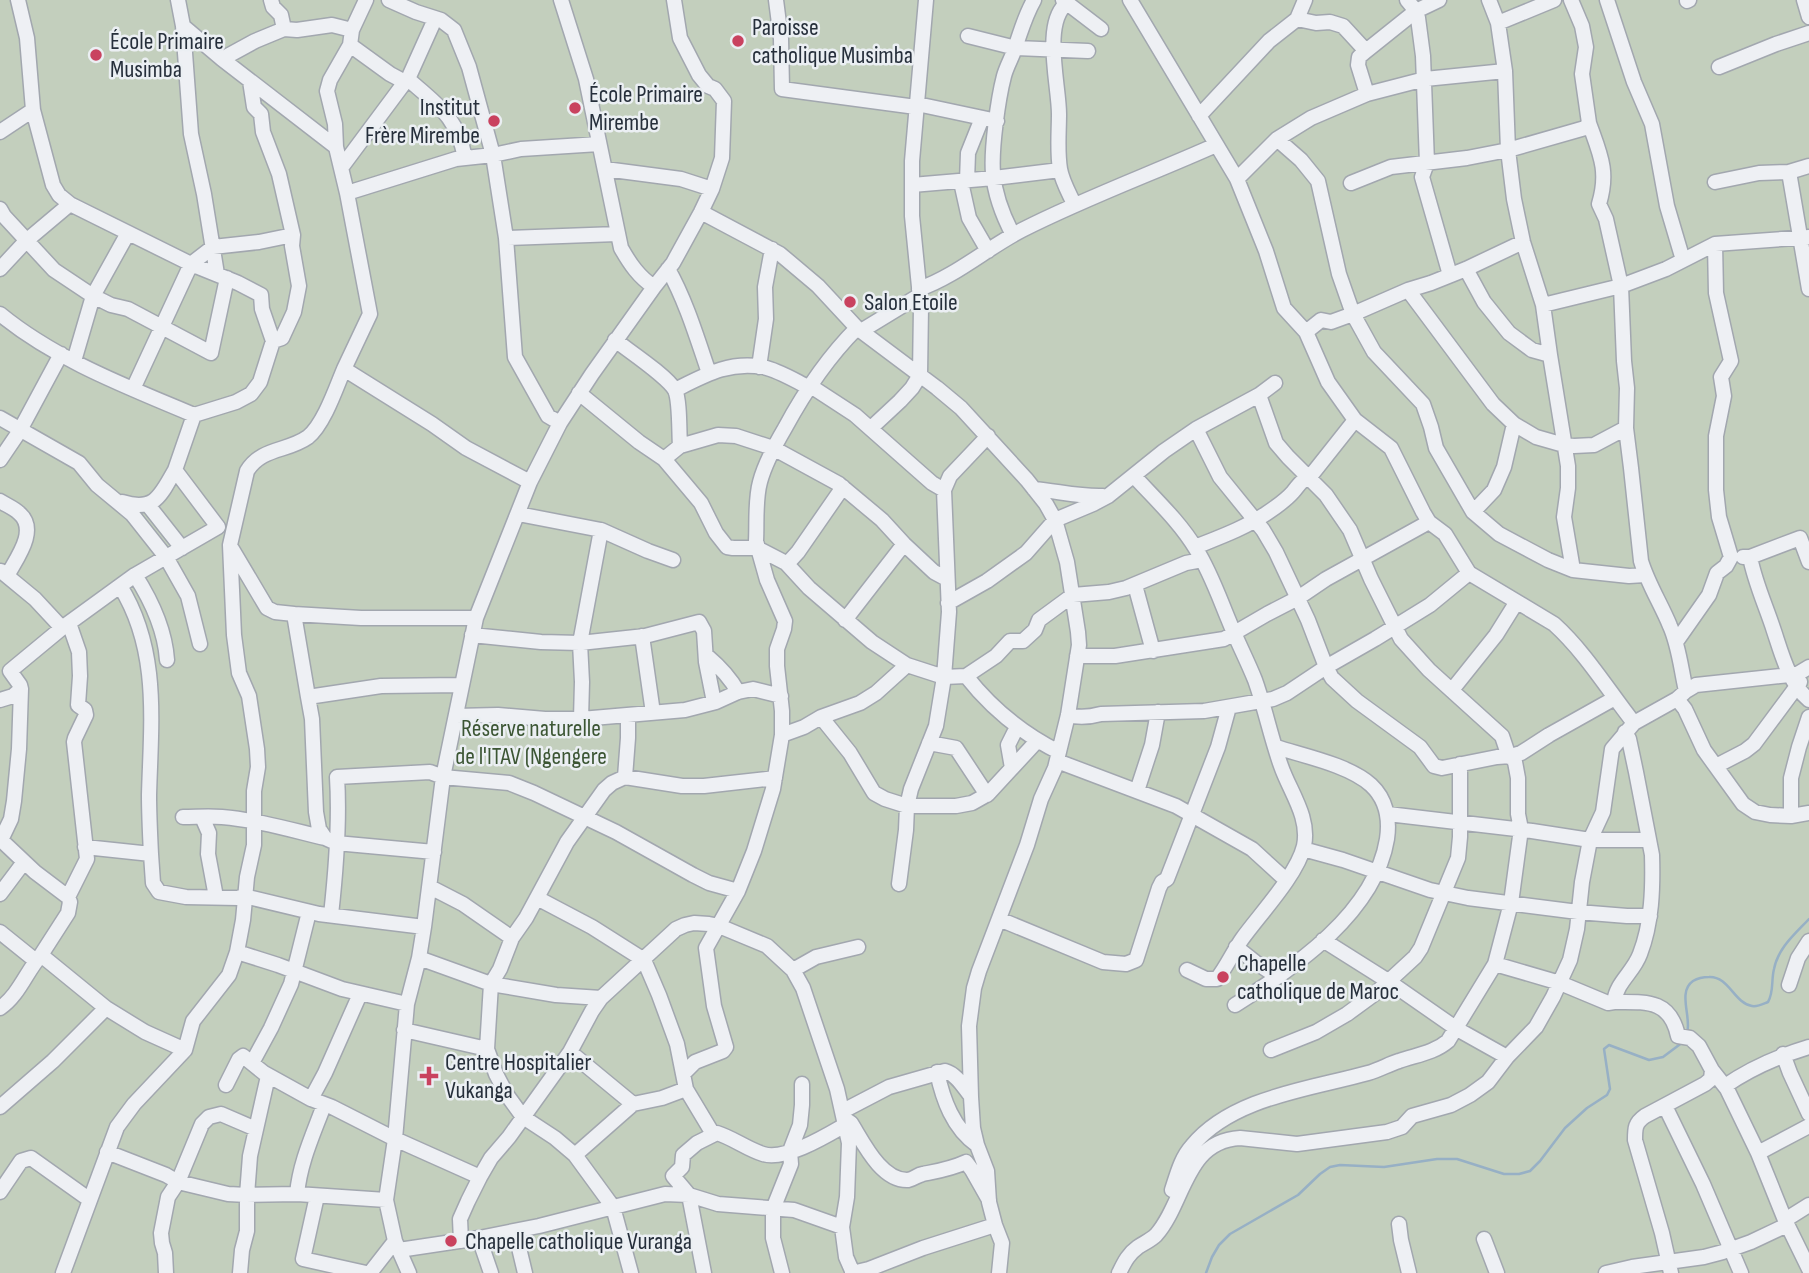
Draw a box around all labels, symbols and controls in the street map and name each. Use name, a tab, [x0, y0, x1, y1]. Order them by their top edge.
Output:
place label: Paroisse catholique Musimba	[752, 13, 913, 70]
place label: École Primaire Musimba	[110, 27, 224, 84]
marker: Paroisse catholique Musimba	[730, 33, 746, 49]
marker: École Primaire Musimba	[88, 47, 104, 63]
place label: École Primaire Mirembe	[589, 80, 703, 137]
place label: Institut Frère Mirembe	[365, 93, 480, 150]
marker: École Primaire Mirembe	[567, 100, 583, 116]
marker: Institut Frère Mirembe	[486, 113, 502, 129]
place label: Salon Etoile	[864, 288, 958, 317]
marker: Salon Etoile	[842, 294, 858, 310]
park label: Réserve naturelle de l'ITAV (Ngengere	[455, 714, 607, 771]
place label: Chapelle catholique de Maroc	[1237, 949, 1399, 1006]
marker: Chapelle catholique de Maroc	[1215, 969, 1231, 985]
place label: Centre Hospitalier Vukanga	[445, 1048, 591, 1105]
marker: Centre Hospitalier Vukanga	[419, 1066, 439, 1086]
place label: Chapelle catholique Vuranga	[465, 1227, 692, 1256]
marker: Chapelle catholique Vuranga	[443, 1233, 459, 1249]

